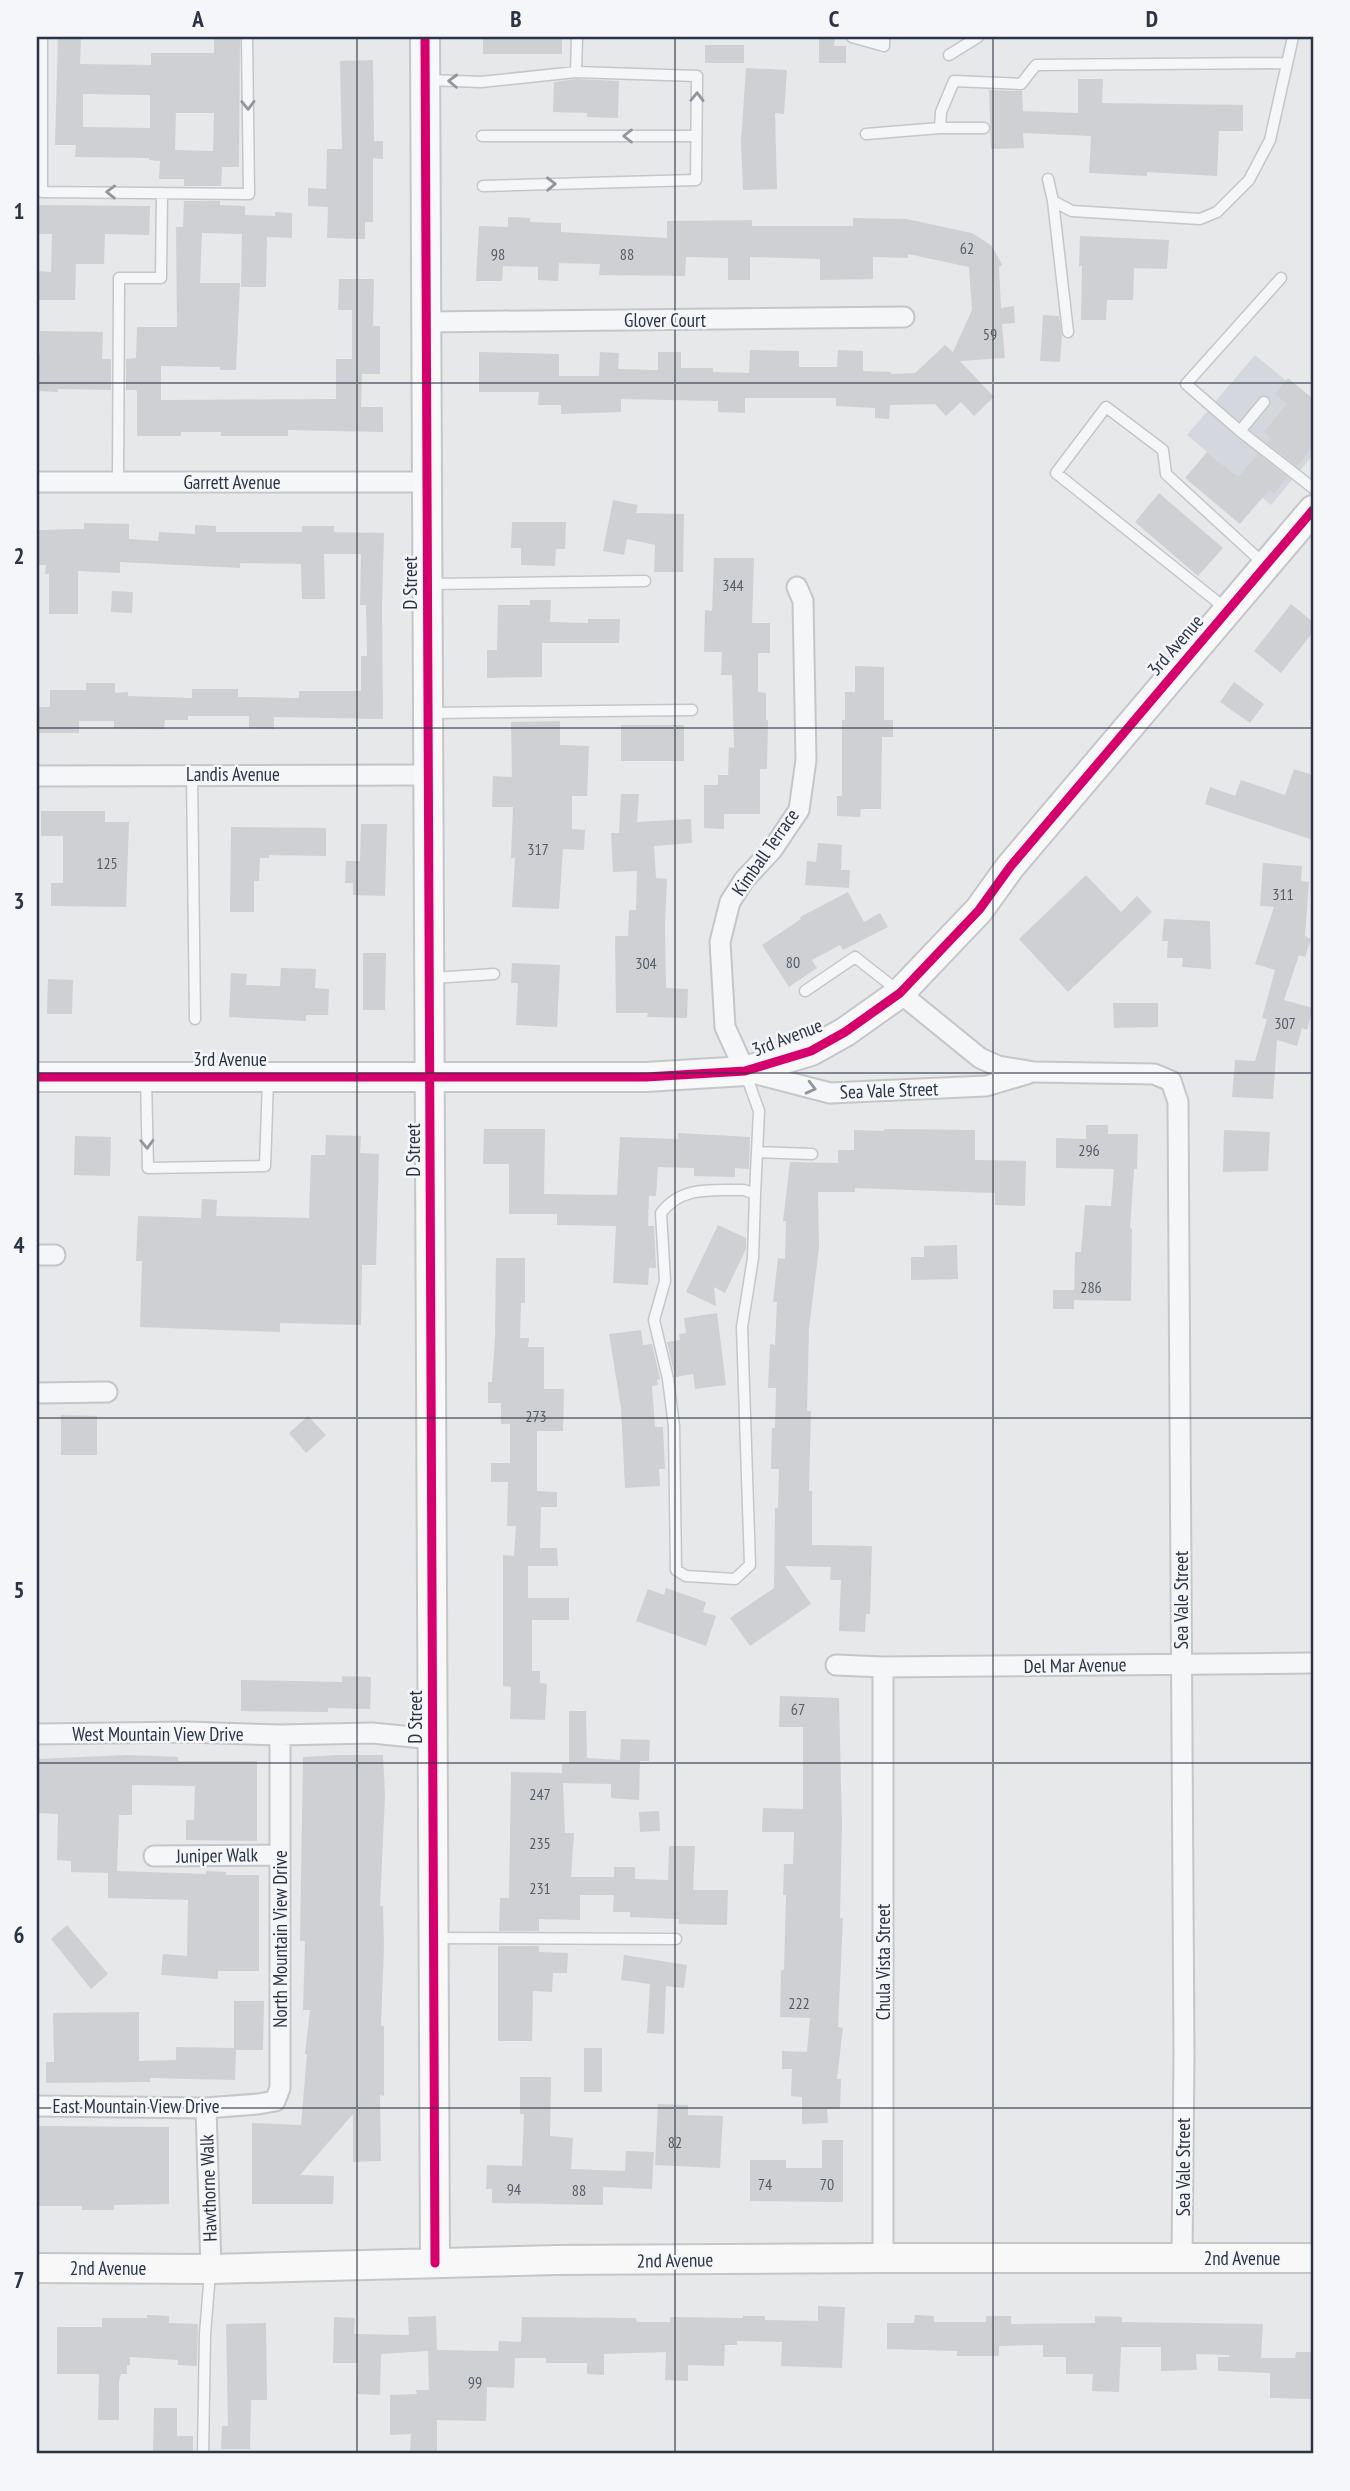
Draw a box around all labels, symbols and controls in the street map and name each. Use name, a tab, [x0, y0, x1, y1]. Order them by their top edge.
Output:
text: A	[191, 4, 204, 33]
text: B	[510, 4, 522, 33]
text: C	[829, 4, 840, 33]
text: D	[1146, 4, 1158, 33]
one-way arrow	[447, 73, 458, 89]
one-way arrow	[689, 92, 705, 102]
one-way arrow	[240, 100, 256, 111]
one-way arrow	[622, 128, 633, 144]
one-way arrow	[546, 176, 557, 192]
one-way arrow	[105, 185, 116, 200]
text: 1	[14, 196, 25, 225]
house number: 62	[960, 238, 974, 258]
house number: 98	[491, 244, 505, 264]
house number: 88	[620, 244, 634, 264]
street label: Glover Court	[624, 308, 707, 332]
house number: 59	[983, 324, 997, 344]
street label: Garrett Avenue	[183, 470, 281, 494]
text: 2	[14, 541, 25, 570]
street label: D Street	[398, 556, 422, 610]
house number: 344	[722, 575, 744, 595]
street label: 3rd Avenue	[1142, 609, 1208, 681]
street label: Landis Avenue	[186, 762, 280, 786]
street label: Kimball Terrace	[726, 804, 804, 900]
house number: 317	[527, 839, 549, 859]
house number: 125	[96, 853, 118, 873]
house number: 311	[1272, 884, 1294, 904]
text: 3	[14, 886, 25, 915]
house number: 80	[786, 952, 800, 972]
house number: 304	[635, 953, 657, 973]
street label: 3rd Avenue	[748, 1013, 826, 1061]
house number: 307	[1274, 1013, 1296, 1033]
street label: 3rd Avenue	[193, 1047, 267, 1071]
street label: Sea Vale Street	[839, 1076, 939, 1104]
one-way arrow	[805, 1080, 817, 1094]
street label: D Street	[401, 1123, 425, 1177]
one-way arrow	[140, 1139, 155, 1150]
house number: 296	[1078, 1140, 1100, 1160]
text: 4	[14, 1230, 25, 1259]
house number: 286	[1080, 1277, 1102, 1297]
house number: 273	[525, 1406, 547, 1426]
street label: Sea Vale Street	[1169, 1550, 1193, 1649]
text: 5	[14, 1575, 25, 1604]
street label: Del Mar Avenue	[1023, 1652, 1127, 1678]
street label: D Street	[403, 1690, 427, 1744]
house number: 67	[791, 1699, 805, 1719]
street label: West Mountain View Drive	[72, 1722, 244, 1746]
house number: 247	[529, 1784, 551, 1804]
house number: 235	[529, 1833, 551, 1853]
street label: Juniper Walk	[175, 1842, 259, 1868]
street label: North Mountain View Drive	[268, 1850, 292, 2028]
house number: 231	[529, 1878, 551, 1898]
street label: Chula Vista Street	[871, 1903, 895, 2020]
text: 6	[14, 1920, 25, 1949]
house number: 222	[788, 1993, 810, 2013]
street label: East Mountain View Drive	[52, 2094, 220, 2118]
street label: Sea Vale Street	[1171, 2117, 1195, 2216]
house number: 82	[668, 2132, 682, 2152]
street label: Hawthorne Walk	[194, 2133, 222, 2242]
house number: 74	[758, 2174, 772, 2194]
house number: 70	[820, 2174, 834, 2194]
house number: 94	[507, 2179, 521, 2199]
house number: 88	[572, 2180, 586, 2200]
street label: 2nd Avenue	[1204, 2246, 1280, 2270]
street label: 2nd Avenue	[636, 2247, 714, 2273]
street label: 2nd Avenue	[70, 2256, 146, 2280]
text: 7	[14, 2265, 25, 2294]
house number: 99	[468, 2372, 482, 2392]

